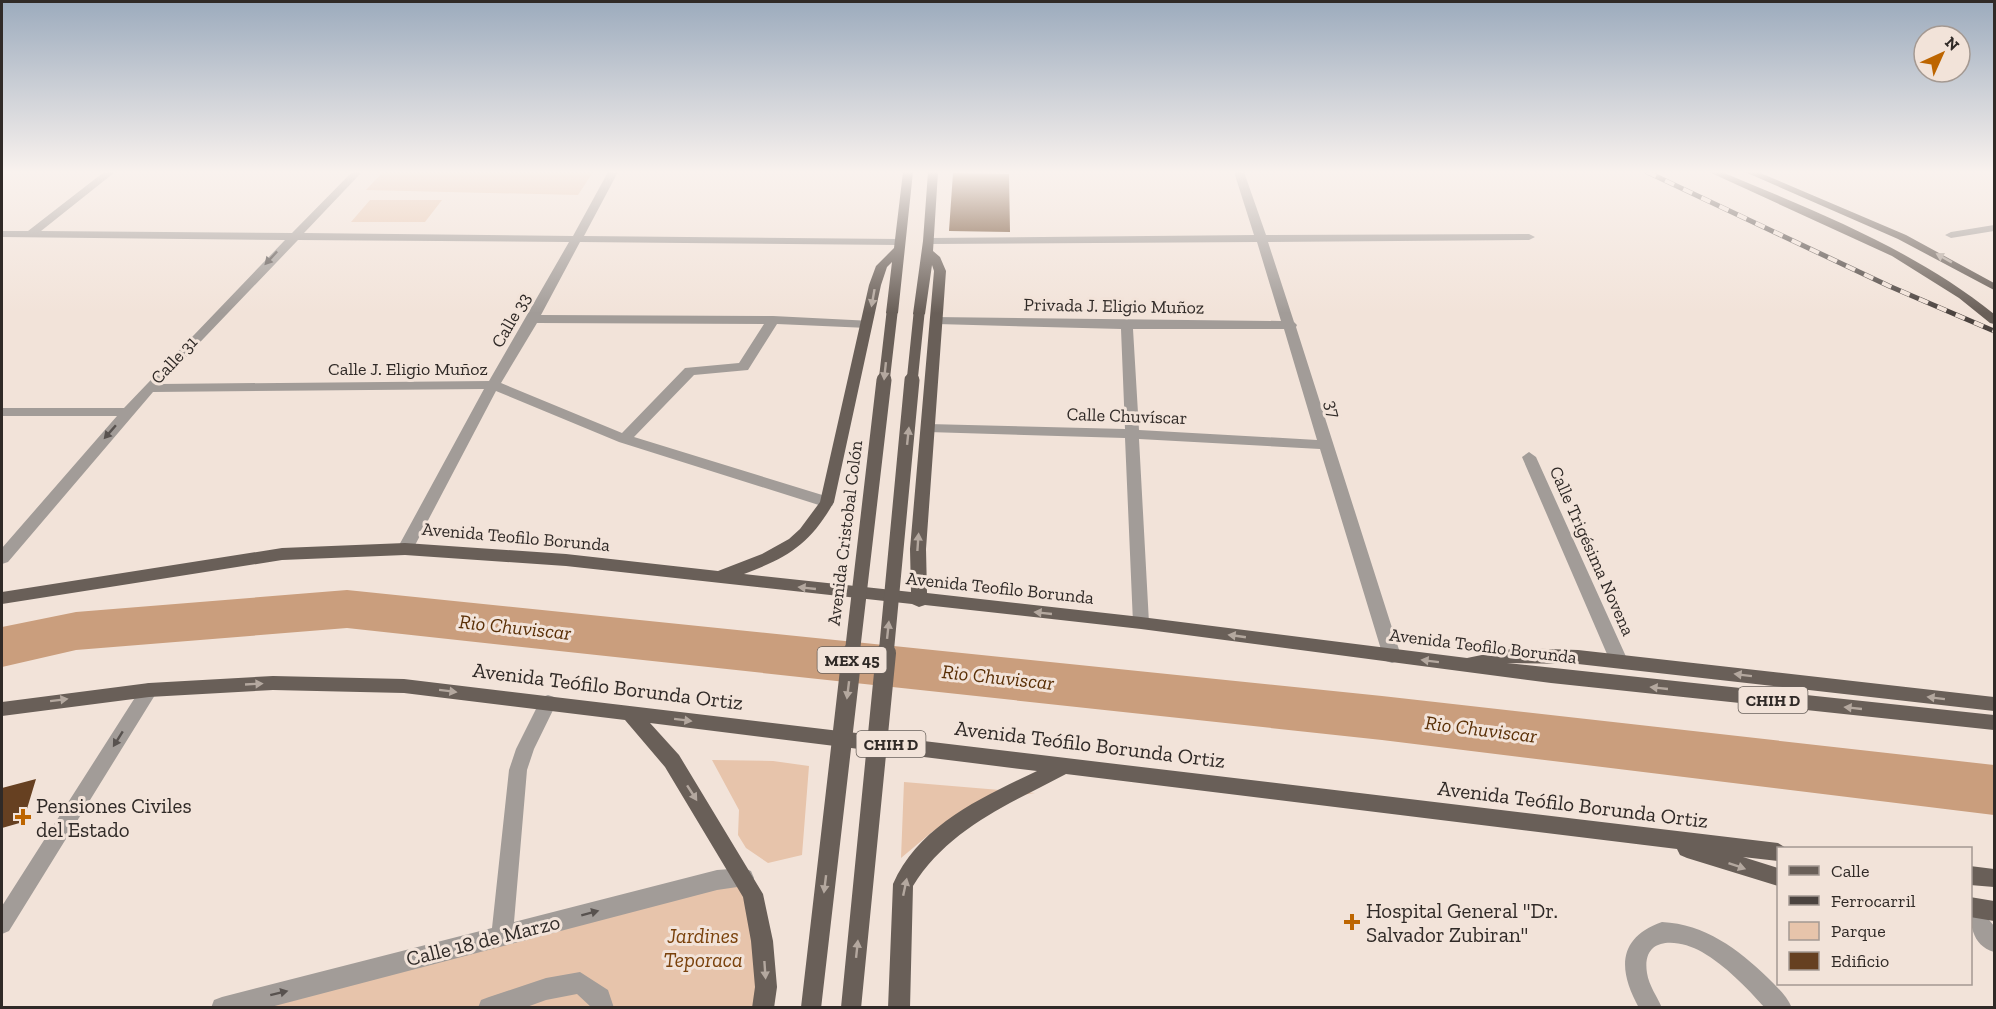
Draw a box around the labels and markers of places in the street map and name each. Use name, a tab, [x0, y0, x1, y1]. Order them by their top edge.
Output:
place label: Pensiones Civiles del Estado	[36, 793, 192, 842]
marker: Pensiones Civiles del Estado	[14, 808, 32, 826]
place label: Hospital General "Dr. Salvador Zubiran"	[1366, 898, 1558, 947]
marker: Hospital General "Dr. Salvador Zubiran"	[1343, 913, 1361, 931]

